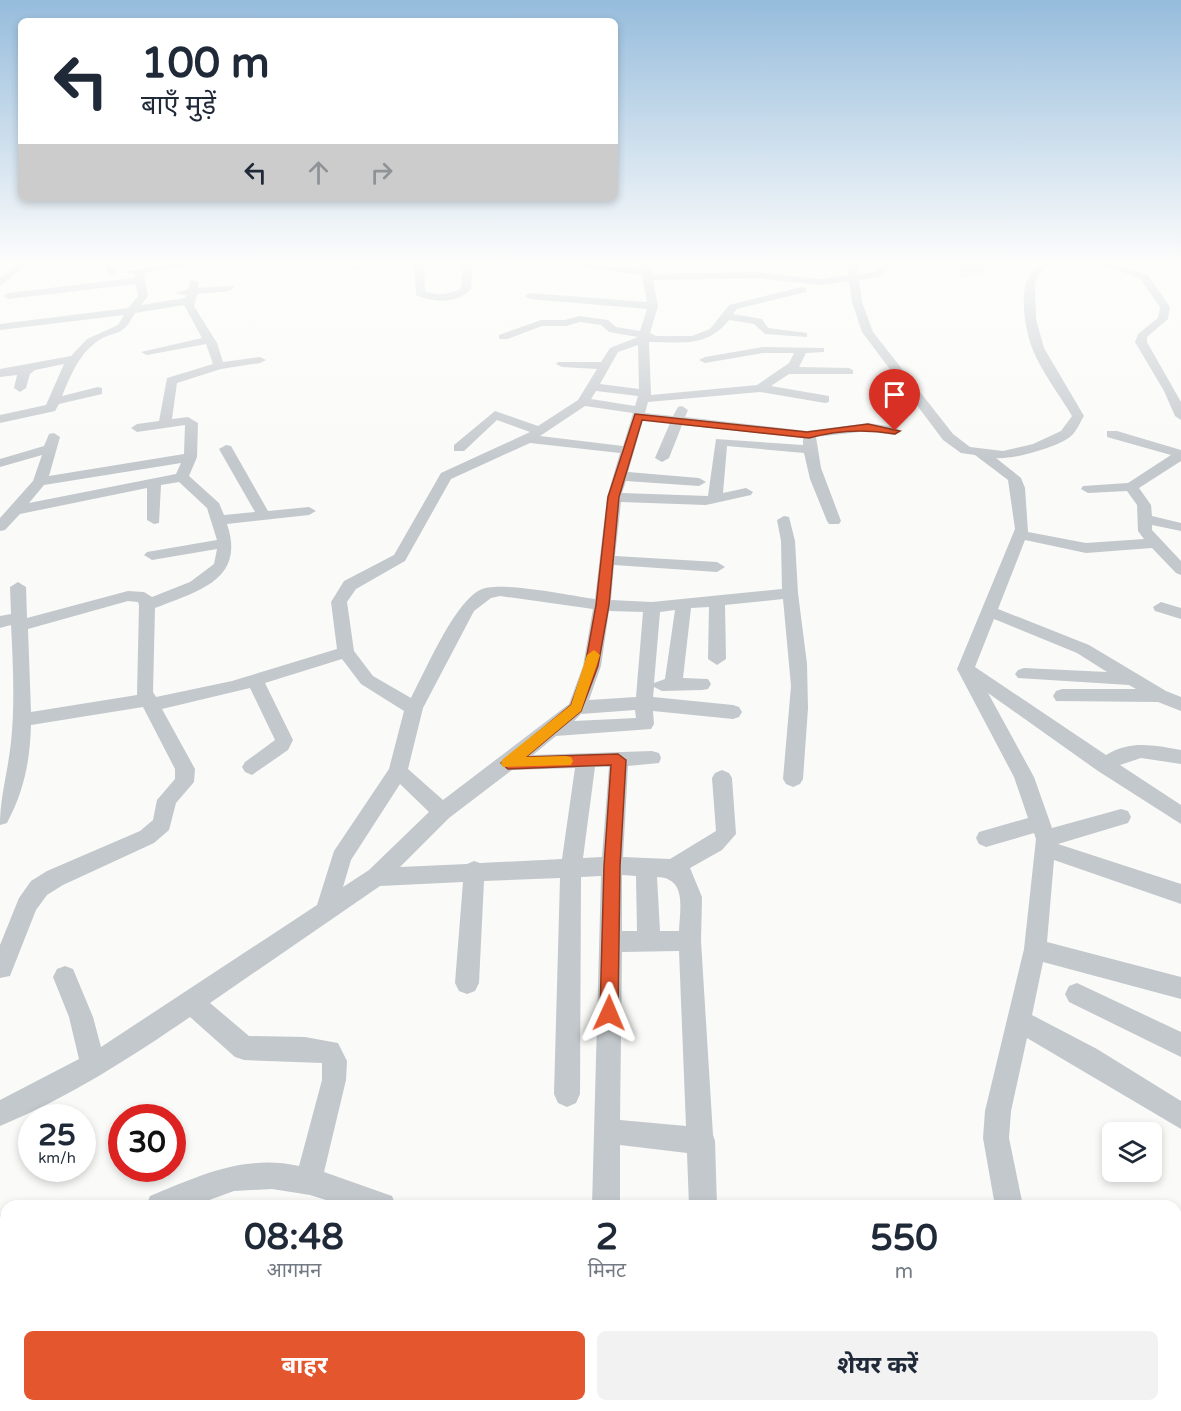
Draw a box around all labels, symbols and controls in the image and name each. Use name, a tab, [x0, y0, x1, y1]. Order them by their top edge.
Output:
text: 100 m	[141, 38, 270, 89]
icon: left	[42, 42, 120, 120]
text: बाएँ मुड़ें	[141, 89, 216, 122]
icon: left	[239, 156, 272, 189]
icon: ahead	[302, 156, 335, 189]
icon: right	[365, 156, 398, 189]
pin	[869, 369, 920, 431]
icon: arrive	[878, 378, 911, 411]
position arrow	[577, 981, 641, 1045]
speed limit sign: 30	[108, 1104, 186, 1182]
text: 25	[38, 1117, 76, 1154]
map controls	[1102, 1122, 1162, 1182]
button: layers	[1102, 1122, 1162, 1182]
text: km/h	[38, 1149, 76, 1167]
text: 08:48	[244, 1216, 344, 1259]
text: 2	[596, 1216, 618, 1259]
text: 550	[870, 1217, 938, 1260]
text: आगमन	[267, 1259, 321, 1283]
text: मिनट	[588, 1259, 626, 1283]
text: m	[895, 1260, 913, 1284]
button: बाहर	[24, 1331, 585, 1400]
button: शेयर करें	[597, 1331, 1158, 1400]

